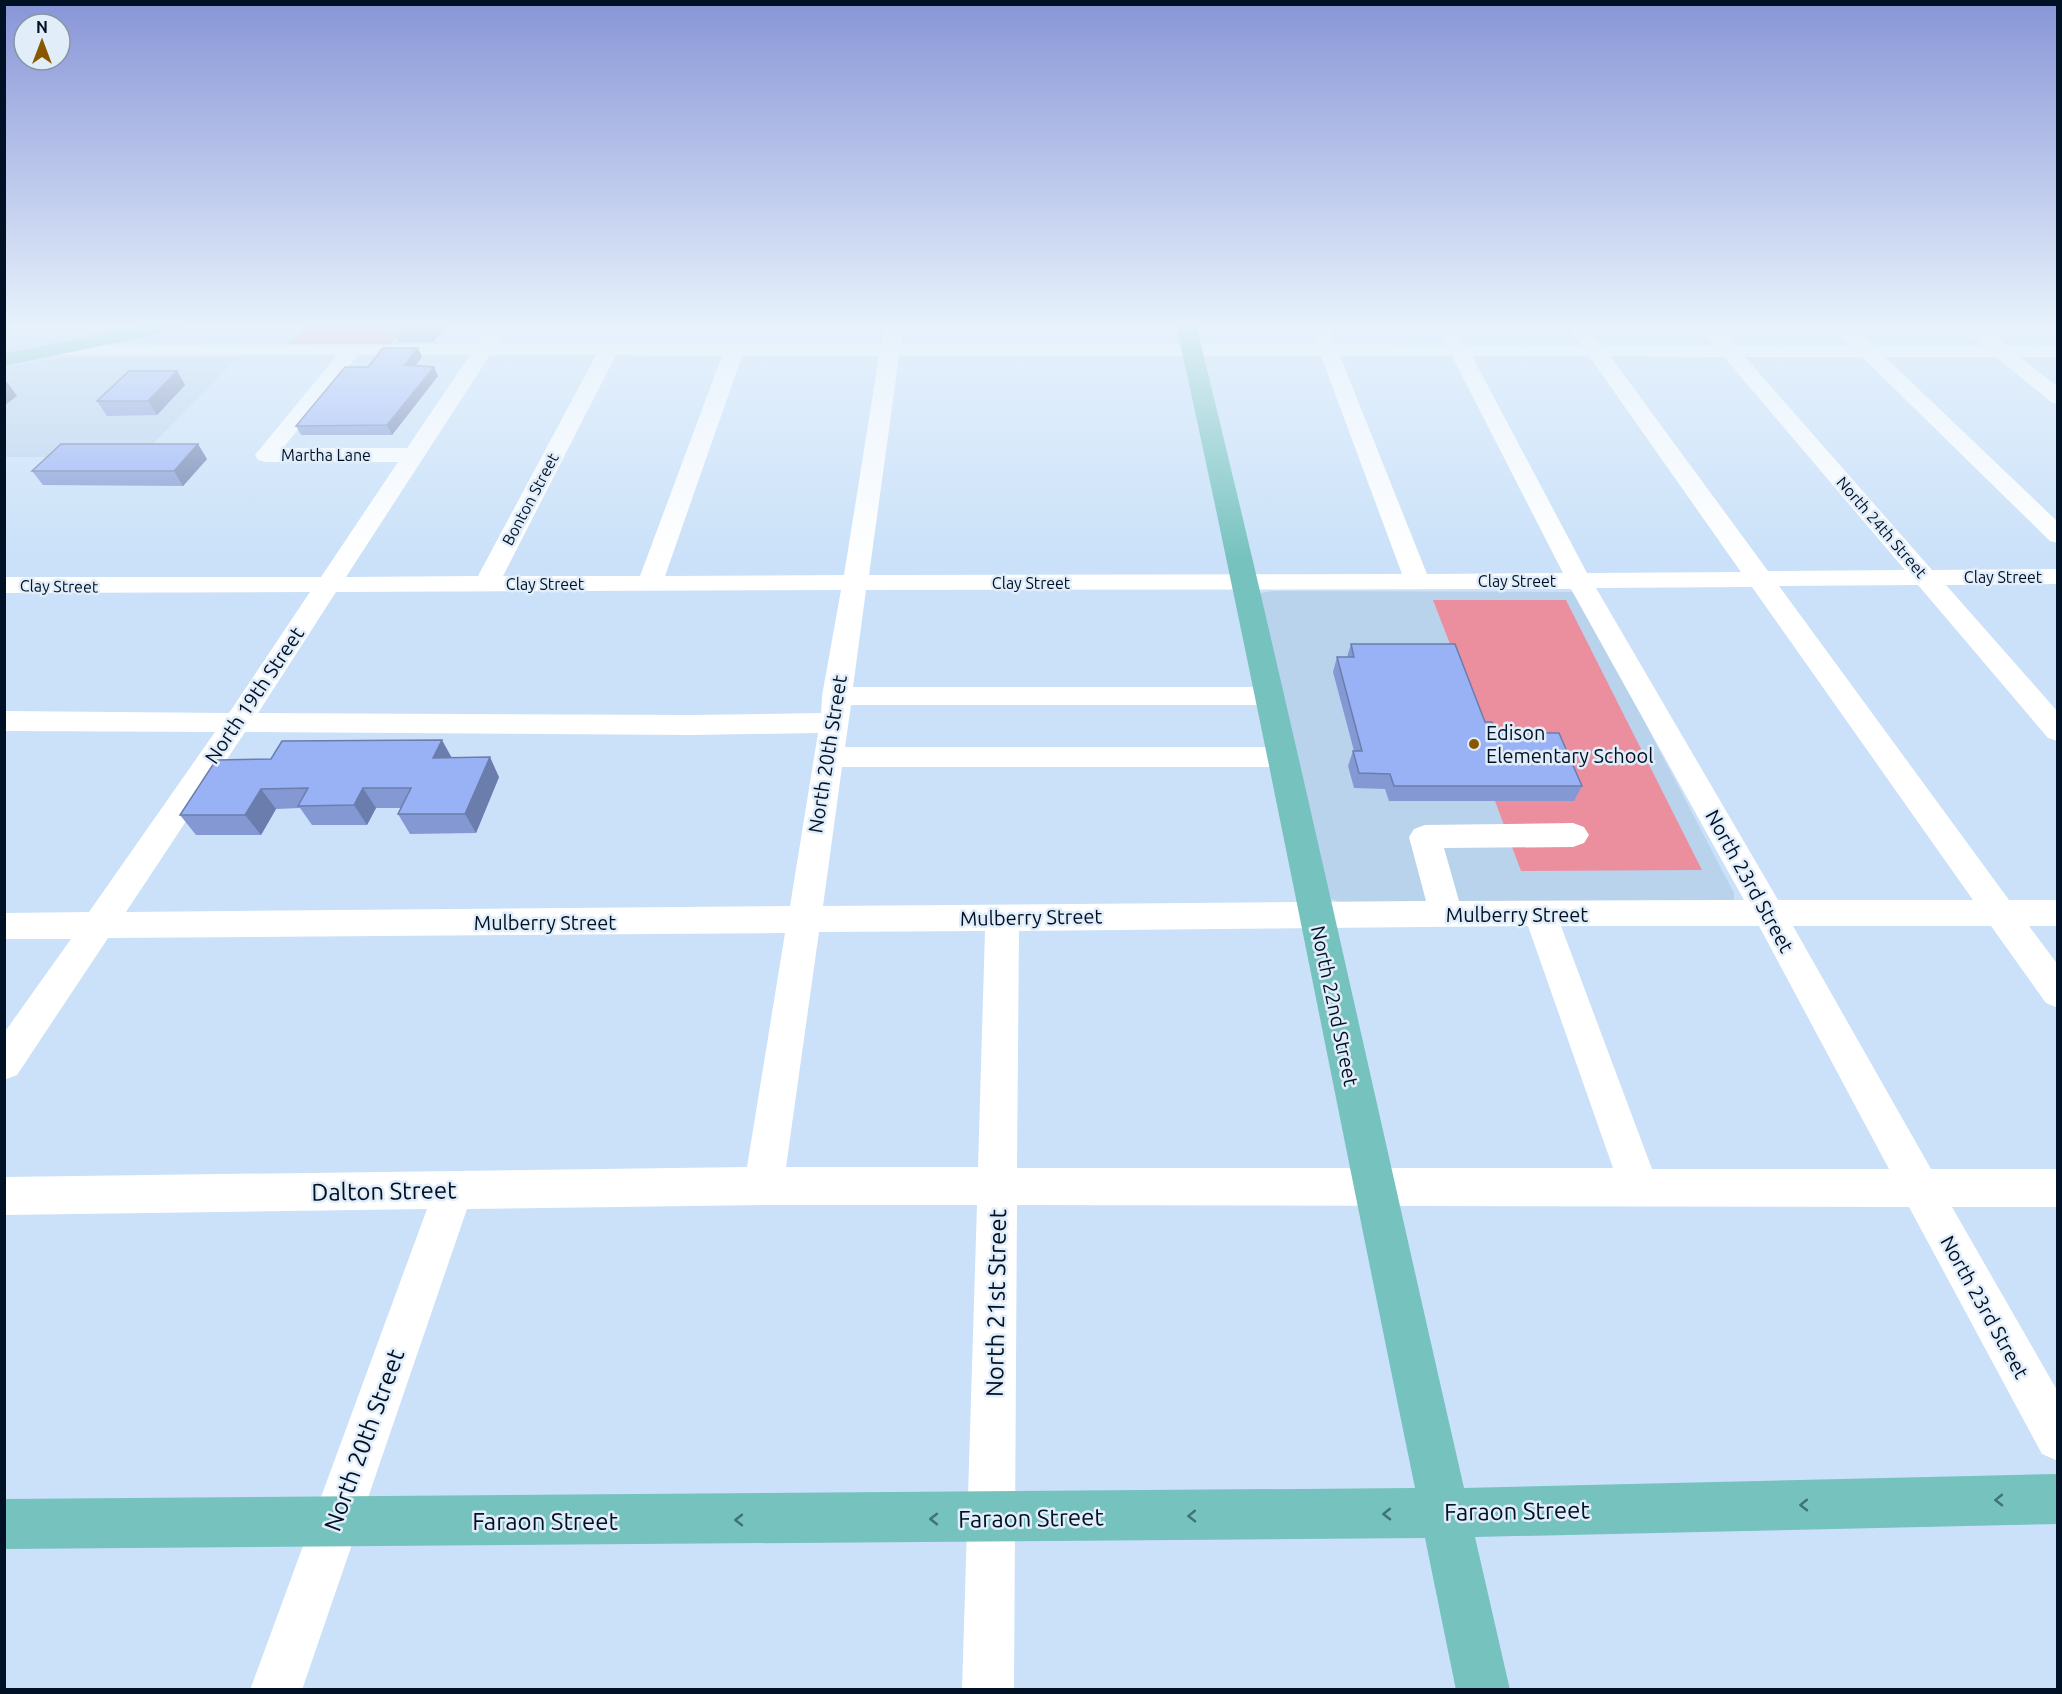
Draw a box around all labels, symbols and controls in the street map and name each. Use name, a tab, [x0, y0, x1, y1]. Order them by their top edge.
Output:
north arrow	[12, 12, 72, 72]
text: N	[36, 18, 48, 36]
street label: Martha Lane	[281, 446, 371, 464]
street label: Bonton Street	[498, 449, 562, 548]
street label: North 24th Street	[1833, 473, 1931, 582]
street label: Clay Street	[1964, 568, 2043, 586]
street label: Clay Street	[1478, 572, 1557, 590]
street label: Clay Street	[992, 574, 1071, 592]
street label: Clay Street	[506, 575, 585, 593]
street label: Clay Street	[20, 576, 99, 596]
street label: North 19th Street	[200, 622, 308, 768]
street label: North 20th Street	[803, 673, 851, 835]
place label: Edison Elementary School	[1486, 721, 1653, 767]
marker: Edison Elementary School	[1467, 737, 1481, 751]
street label: North 23rd Street	[1701, 806, 1799, 957]
street label: Mulberry Street	[1446, 903, 1588, 926]
street label: Mulberry Street	[960, 904, 1103, 930]
street label: Mulberry Street	[474, 911, 616, 934]
street label: North 22nd Street	[1307, 924, 1363, 1088]
street label: Dalton Street	[311, 1176, 457, 1206]
street label: North 21st Street	[981, 1208, 1011, 1397]
street label: North 23rd Street	[1936, 1232, 2034, 1383]
street label: North 20th Street	[319, 1345, 410, 1535]
one-way arrow	[1995, 1494, 2004, 1506]
street label: Faraon Street	[1444, 1496, 1591, 1526]
one-way arrow	[1800, 1498, 1809, 1511]
street label: Faraon Street	[958, 1503, 1105, 1533]
street label: Faraon Street	[472, 1508, 618, 1535]
one-way arrow	[1382, 1508, 1391, 1520]
one-way arrow	[1187, 1510, 1196, 1522]
one-way arrow	[929, 1513, 938, 1525]
one-way arrow	[734, 1514, 743, 1526]

